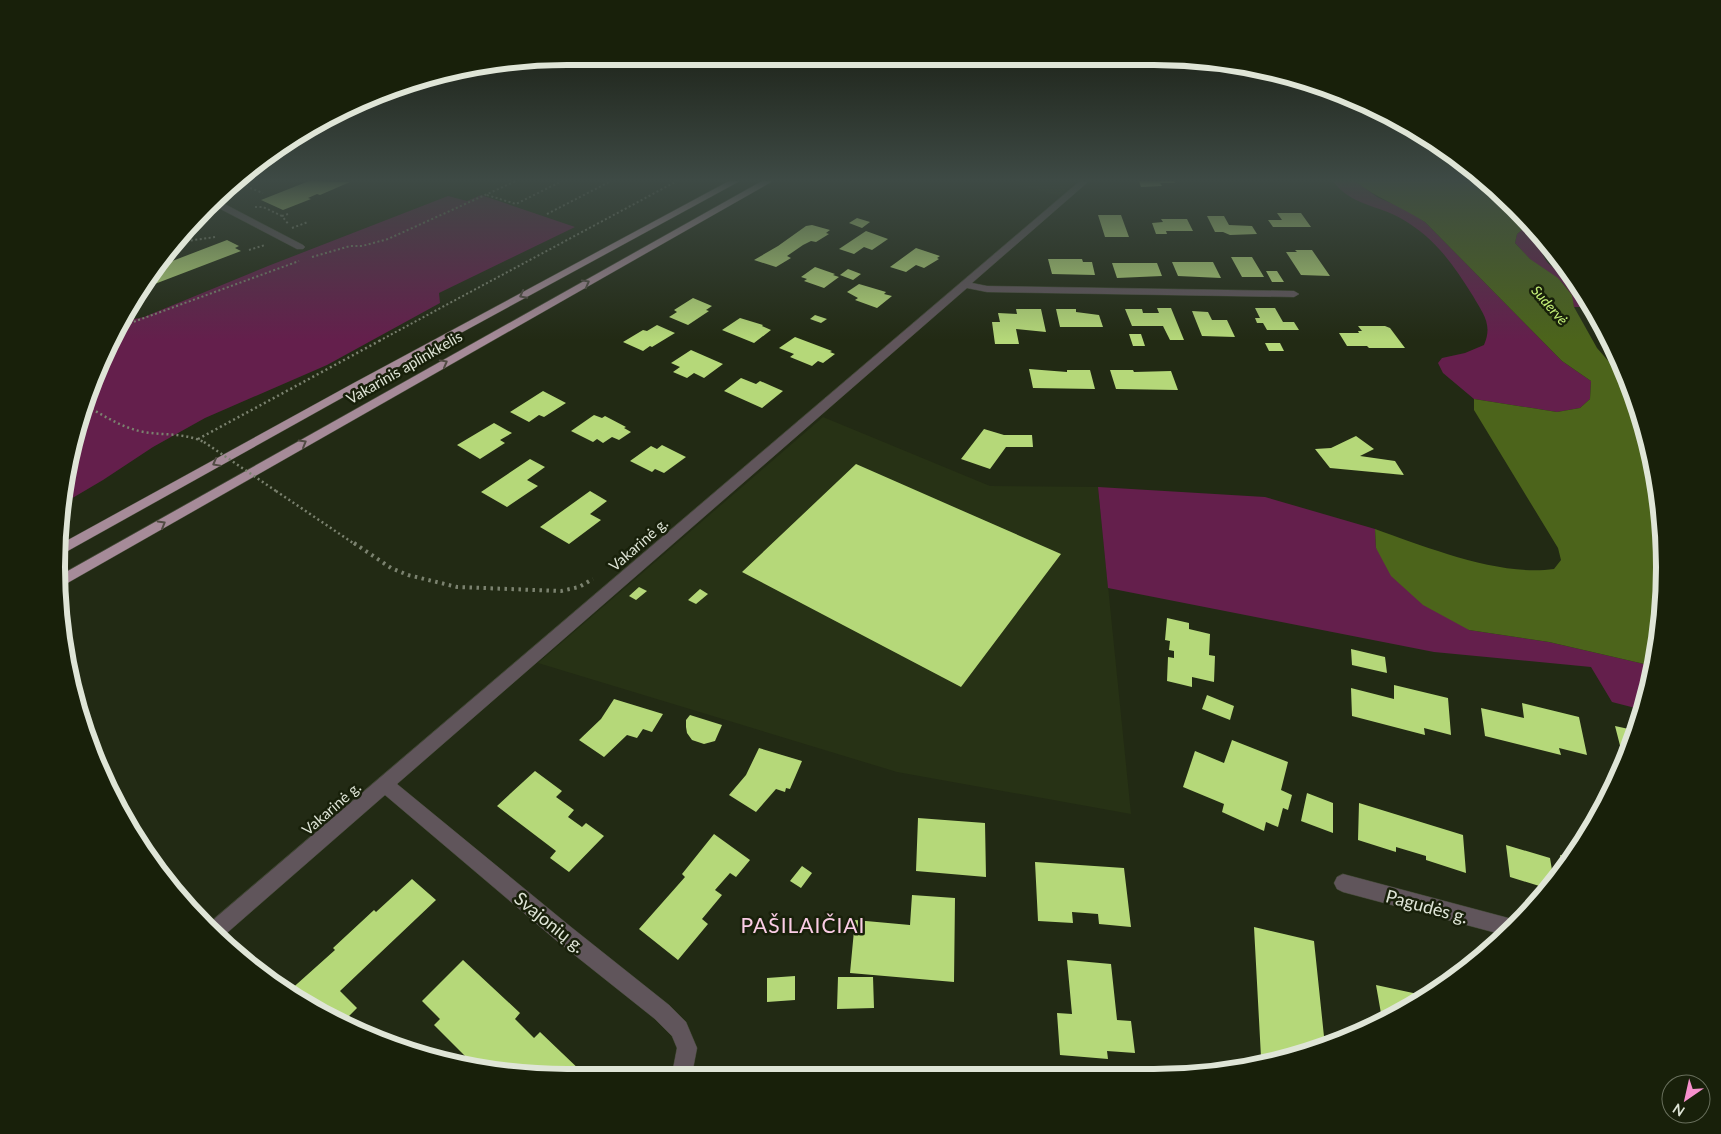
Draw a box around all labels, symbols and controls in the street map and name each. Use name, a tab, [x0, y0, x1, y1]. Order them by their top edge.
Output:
one-way arrow	[580, 279, 589, 289]
water label: Sudervė	[1528, 282, 1572, 328]
one-way arrow	[520, 289, 529, 299]
street label: Vakarinis aplinkkelis	[343, 327, 465, 407]
one-way arrow	[439, 359, 448, 369]
one-way arrow	[297, 439, 306, 449]
one-way arrow	[212, 457, 221, 467]
street label: Vakarinė g.	[605, 514, 671, 574]
one-way arrow	[157, 521, 166, 531]
street label: Vakarinė g.	[298, 778, 364, 838]
street label: Pagudės g.	[1383, 884, 1471, 928]
street label: Svajonių g.	[510, 887, 590, 957]
district label: PAŠILAIČIAI	[741, 912, 865, 937]
north arrow	[1661, 1074, 1711, 1124]
text: N	[1669, 1100, 1688, 1120]

